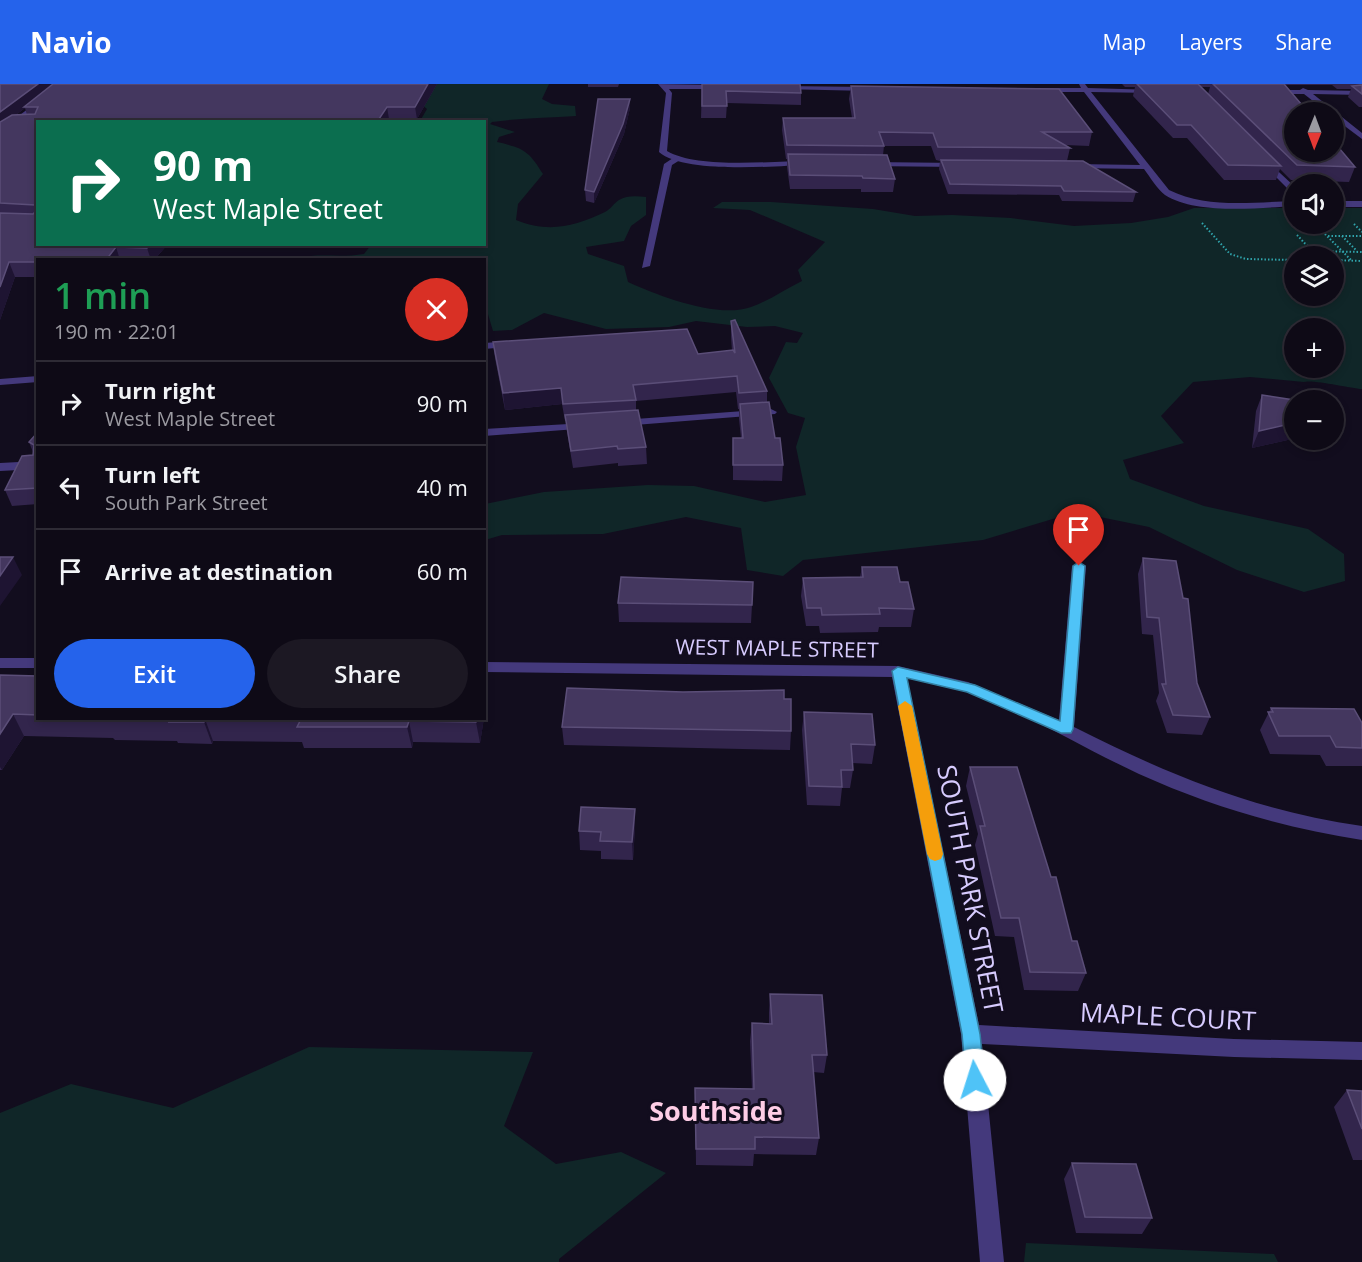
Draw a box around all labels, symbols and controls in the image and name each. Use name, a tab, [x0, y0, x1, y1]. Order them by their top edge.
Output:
text: Navio	[30, 23, 111, 61]
text: Map	[1103, 28, 1146, 56]
text: Layers	[1179, 28, 1243, 56]
text: Share	[1276, 28, 1332, 56]
north arrow	[1284, 102, 1344, 162]
map controls	[1284, 102, 1344, 450]
text: 90 m	[153, 136, 253, 193]
icon: right	[54, 144, 132, 222]
button: sound	[1284, 174, 1344, 234]
text: West Maple Street	[153, 190, 383, 227]
button: layers	[1284, 246, 1344, 306]
text: 1 min	[54, 271, 151, 320]
button: close	[405, 278, 468, 341]
text: 190 m · 22:01	[54, 318, 179, 345]
button: +	[1284, 318, 1344, 378]
text: Turn right	[105, 375, 216, 405]
icon: right	[54, 387, 87, 420]
text: 90 m	[417, 388, 468, 418]
button: −	[1284, 390, 1344, 450]
text: West Maple Street	[105, 405, 275, 432]
text: Turn left	[105, 459, 200, 489]
icon: left	[54, 471, 87, 504]
text: 40 m	[417, 472, 468, 502]
text: South Park Street	[105, 489, 268, 516]
pin	[1053, 504, 1104, 566]
icon: arrive	[1062, 513, 1095, 546]
icon: arrive	[54, 555, 87, 588]
text: Arrive at destination	[105, 556, 333, 586]
text: 60 m	[417, 556, 468, 586]
street label: WEST MAPLE STREET	[675, 632, 879, 664]
button: Exit	[54, 639, 255, 708]
button: Share	[267, 639, 468, 708]
street label: SOUTH PARK STREET	[929, 762, 1013, 1017]
street label: MAPLE COURT	[1079, 993, 1258, 1039]
position arrow	[943, 1048, 1007, 1112]
district label: Southside	[649, 1092, 783, 1129]

